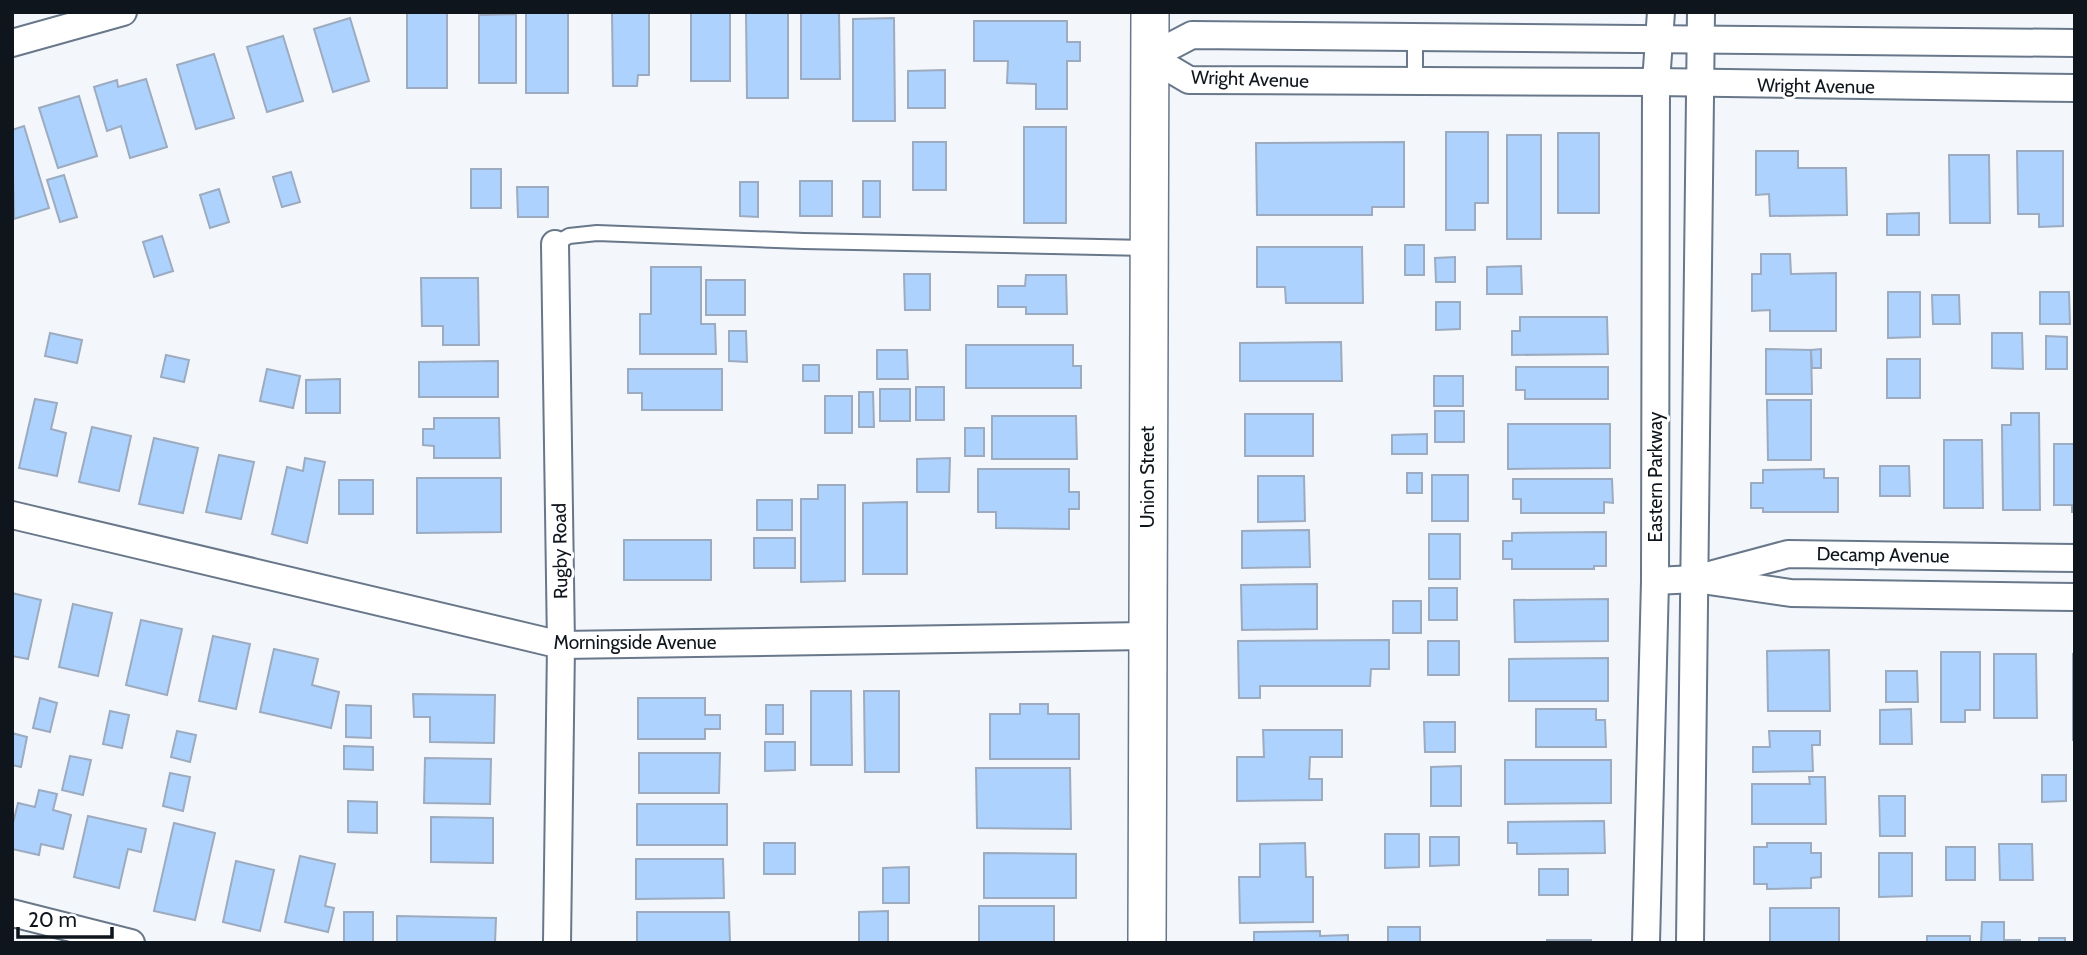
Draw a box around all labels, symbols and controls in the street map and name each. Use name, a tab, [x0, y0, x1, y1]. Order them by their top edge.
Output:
street label: Wright Avenue	[1191, 65, 1310, 93]
street label: Wright Avenue	[1757, 73, 1875, 99]
street label: Eastern Parkway	[1644, 411, 1667, 542]
street label: Union Street	[1136, 425, 1159, 528]
street label: Rugby Road	[548, 503, 572, 599]
street label: Decamp Avenue	[1816, 542, 1950, 568]
street label: Morningside Avenue	[553, 631, 717, 654]
scale bar	[18, 895, 112, 939]
text: 20 m	[28, 907, 77, 932]

